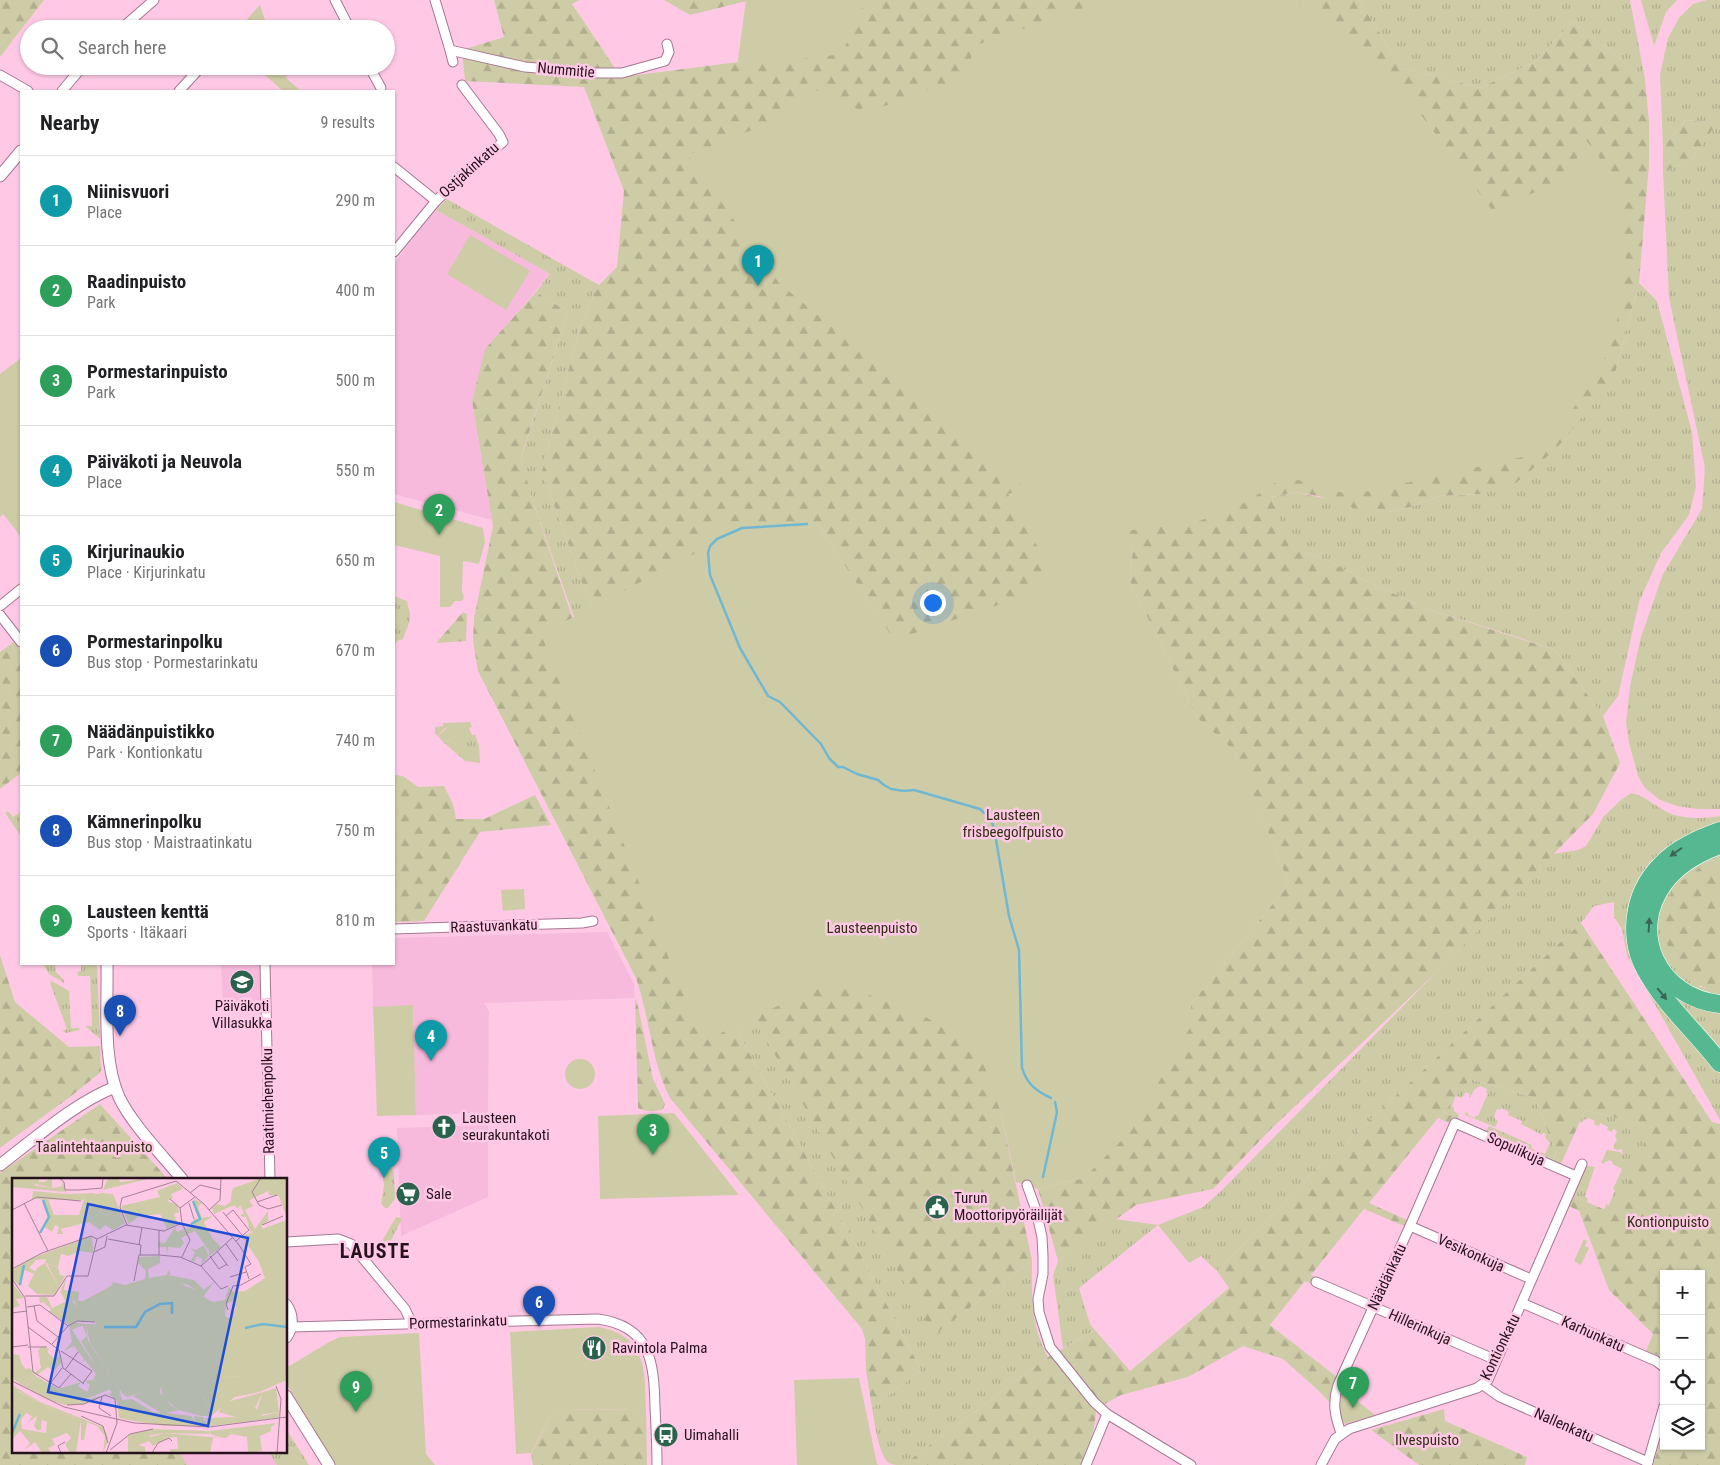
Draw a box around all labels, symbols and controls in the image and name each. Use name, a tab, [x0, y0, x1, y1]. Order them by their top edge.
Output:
search box	[20, 20, 395, 75]
icon: search	[38, 34, 66, 62]
text: Search here	[78, 36, 166, 59]
street label: Nummitie	[537, 59, 595, 81]
text: Nearby	[40, 111, 99, 135]
text: 9 results	[320, 113, 375, 132]
street label: Ostjakinkatu	[435, 139, 503, 201]
text: Niinisvuori	[87, 180, 169, 203]
text: 1	[52, 191, 60, 210]
text: 290 m	[336, 191, 375, 210]
text: Place	[87, 203, 122, 222]
pin: 1	[742, 245, 774, 286]
text: Raadinpuisto	[87, 270, 186, 293]
text: 2	[52, 281, 60, 300]
text: 400 m	[336, 281, 375, 300]
text: Park	[87, 293, 116, 312]
text: Pormestarinpuisto	[87, 360, 228, 383]
text: 3	[52, 371, 60, 390]
text: 500 m	[336, 371, 375, 390]
text: Park	[87, 383, 116, 402]
text: Päiväkoti ja Neuvola	[87, 450, 242, 473]
text: 4	[52, 461, 60, 480]
text: 550 m	[336, 461, 375, 480]
text: Place	[87, 473, 122, 492]
pin: 2	[423, 494, 455, 535]
text: Kirjurinaukio	[87, 540, 185, 563]
text: 5	[52, 551, 60, 570]
text: 650 m	[336, 551, 375, 570]
text: Place · Kirjurinkatu	[87, 563, 206, 582]
your location	[920, 590, 946, 616]
text: Pormestarinpolku	[87, 630, 223, 653]
text: 6	[52, 641, 60, 660]
text: 670 m	[336, 641, 375, 660]
text: Bus stop · Pormestarinkatu	[87, 653, 258, 672]
text: Näädänpuistikko	[87, 720, 215, 743]
text: 7	[52, 731, 60, 750]
text: 740 m	[336, 731, 375, 750]
text: Park · Kontionkatu	[87, 743, 203, 762]
park label: Lausteen frisbeegolfpuisto	[963, 806, 1063, 841]
text: Kämnerinpolku	[87, 810, 202, 833]
text: 8	[52, 821, 60, 840]
text: 750 m	[336, 821, 375, 840]
text: Bus stop · Maistraatinkatu	[87, 833, 252, 852]
one-way arrow	[1670, 847, 1683, 857]
text: Lausteen kenttä	[87, 900, 209, 923]
text: 9	[52, 911, 60, 930]
text: 810 m	[336, 911, 375, 930]
street label: Raastuvankatu	[450, 915, 538, 937]
one-way arrow	[1646, 916, 1654, 932]
park label: Lausteenpuisto	[827, 919, 917, 937]
text: Sports · Itäkaari	[87, 923, 187, 942]
school or university icon: Päiväkoti Villasukka	[229, 969, 255, 995]
one-way arrow	[1656, 987, 1667, 1000]
pin: 8	[104, 995, 136, 1036]
place label: Päiväkoti Villasukka	[212, 997, 272, 1032]
pin: 4	[415, 1020, 447, 1061]
street label: Raatimiehenpolku	[258, 1048, 278, 1154]
place label: Lausteen seurakuntakoti	[462, 1109, 550, 1144]
church icon: Lausteen seurakuntakoti	[431, 1114, 457, 1140]
pin: 3	[637, 1114, 669, 1155]
street label: Sopulikuja	[1484, 1128, 1548, 1170]
pin: 5	[368, 1137, 400, 1178]
park label: Taalintehtaanpuisto	[35, 1138, 153, 1156]
inset map	[12, 1178, 288, 1452]
supermarket icon: Sale	[395, 1181, 421, 1207]
place label: Sale	[426, 1185, 451, 1203]
place label: Turun Moottoripyöräilijät	[954, 1189, 1062, 1224]
public building icon: Turun Moottoripyöräilijät	[924, 1194, 950, 1220]
park label: Kontionpuisto	[1627, 1213, 1709, 1231]
street label: Vesikonkuja	[1435, 1230, 1507, 1276]
district label: LAUSTE	[340, 1239, 410, 1263]
street label: Näädänkatu	[1364, 1241, 1410, 1313]
map controls	[1660, 1270, 1705, 1450]
button: +	[1660, 1270, 1705, 1315]
pin: 6	[523, 1286, 555, 1327]
street label: Hillerinkuja	[1386, 1305, 1454, 1349]
street label: Pormestarinkatu	[409, 1311, 507, 1333]
street label: Kontionkatu	[1476, 1311, 1524, 1383]
street label: Karhunkatu	[1559, 1312, 1627, 1356]
button: −	[1660, 1315, 1705, 1360]
restaurant icon: Ravintola Palma	[581, 1335, 607, 1361]
place label: Ravintola Palma	[612, 1339, 707, 1357]
button: locate	[1660, 1360, 1705, 1405]
pin: 7	[1337, 1367, 1369, 1408]
pin: 9	[340, 1371, 372, 1412]
street label: Nallenkatu	[1531, 1404, 1597, 1446]
button: layers	[1660, 1405, 1705, 1450]
bus stop icon: Uimahalli	[653, 1422, 679, 1448]
place label: Uimahalli	[684, 1426, 739, 1444]
park label: Ilvespuisto	[1395, 1431, 1459, 1449]

